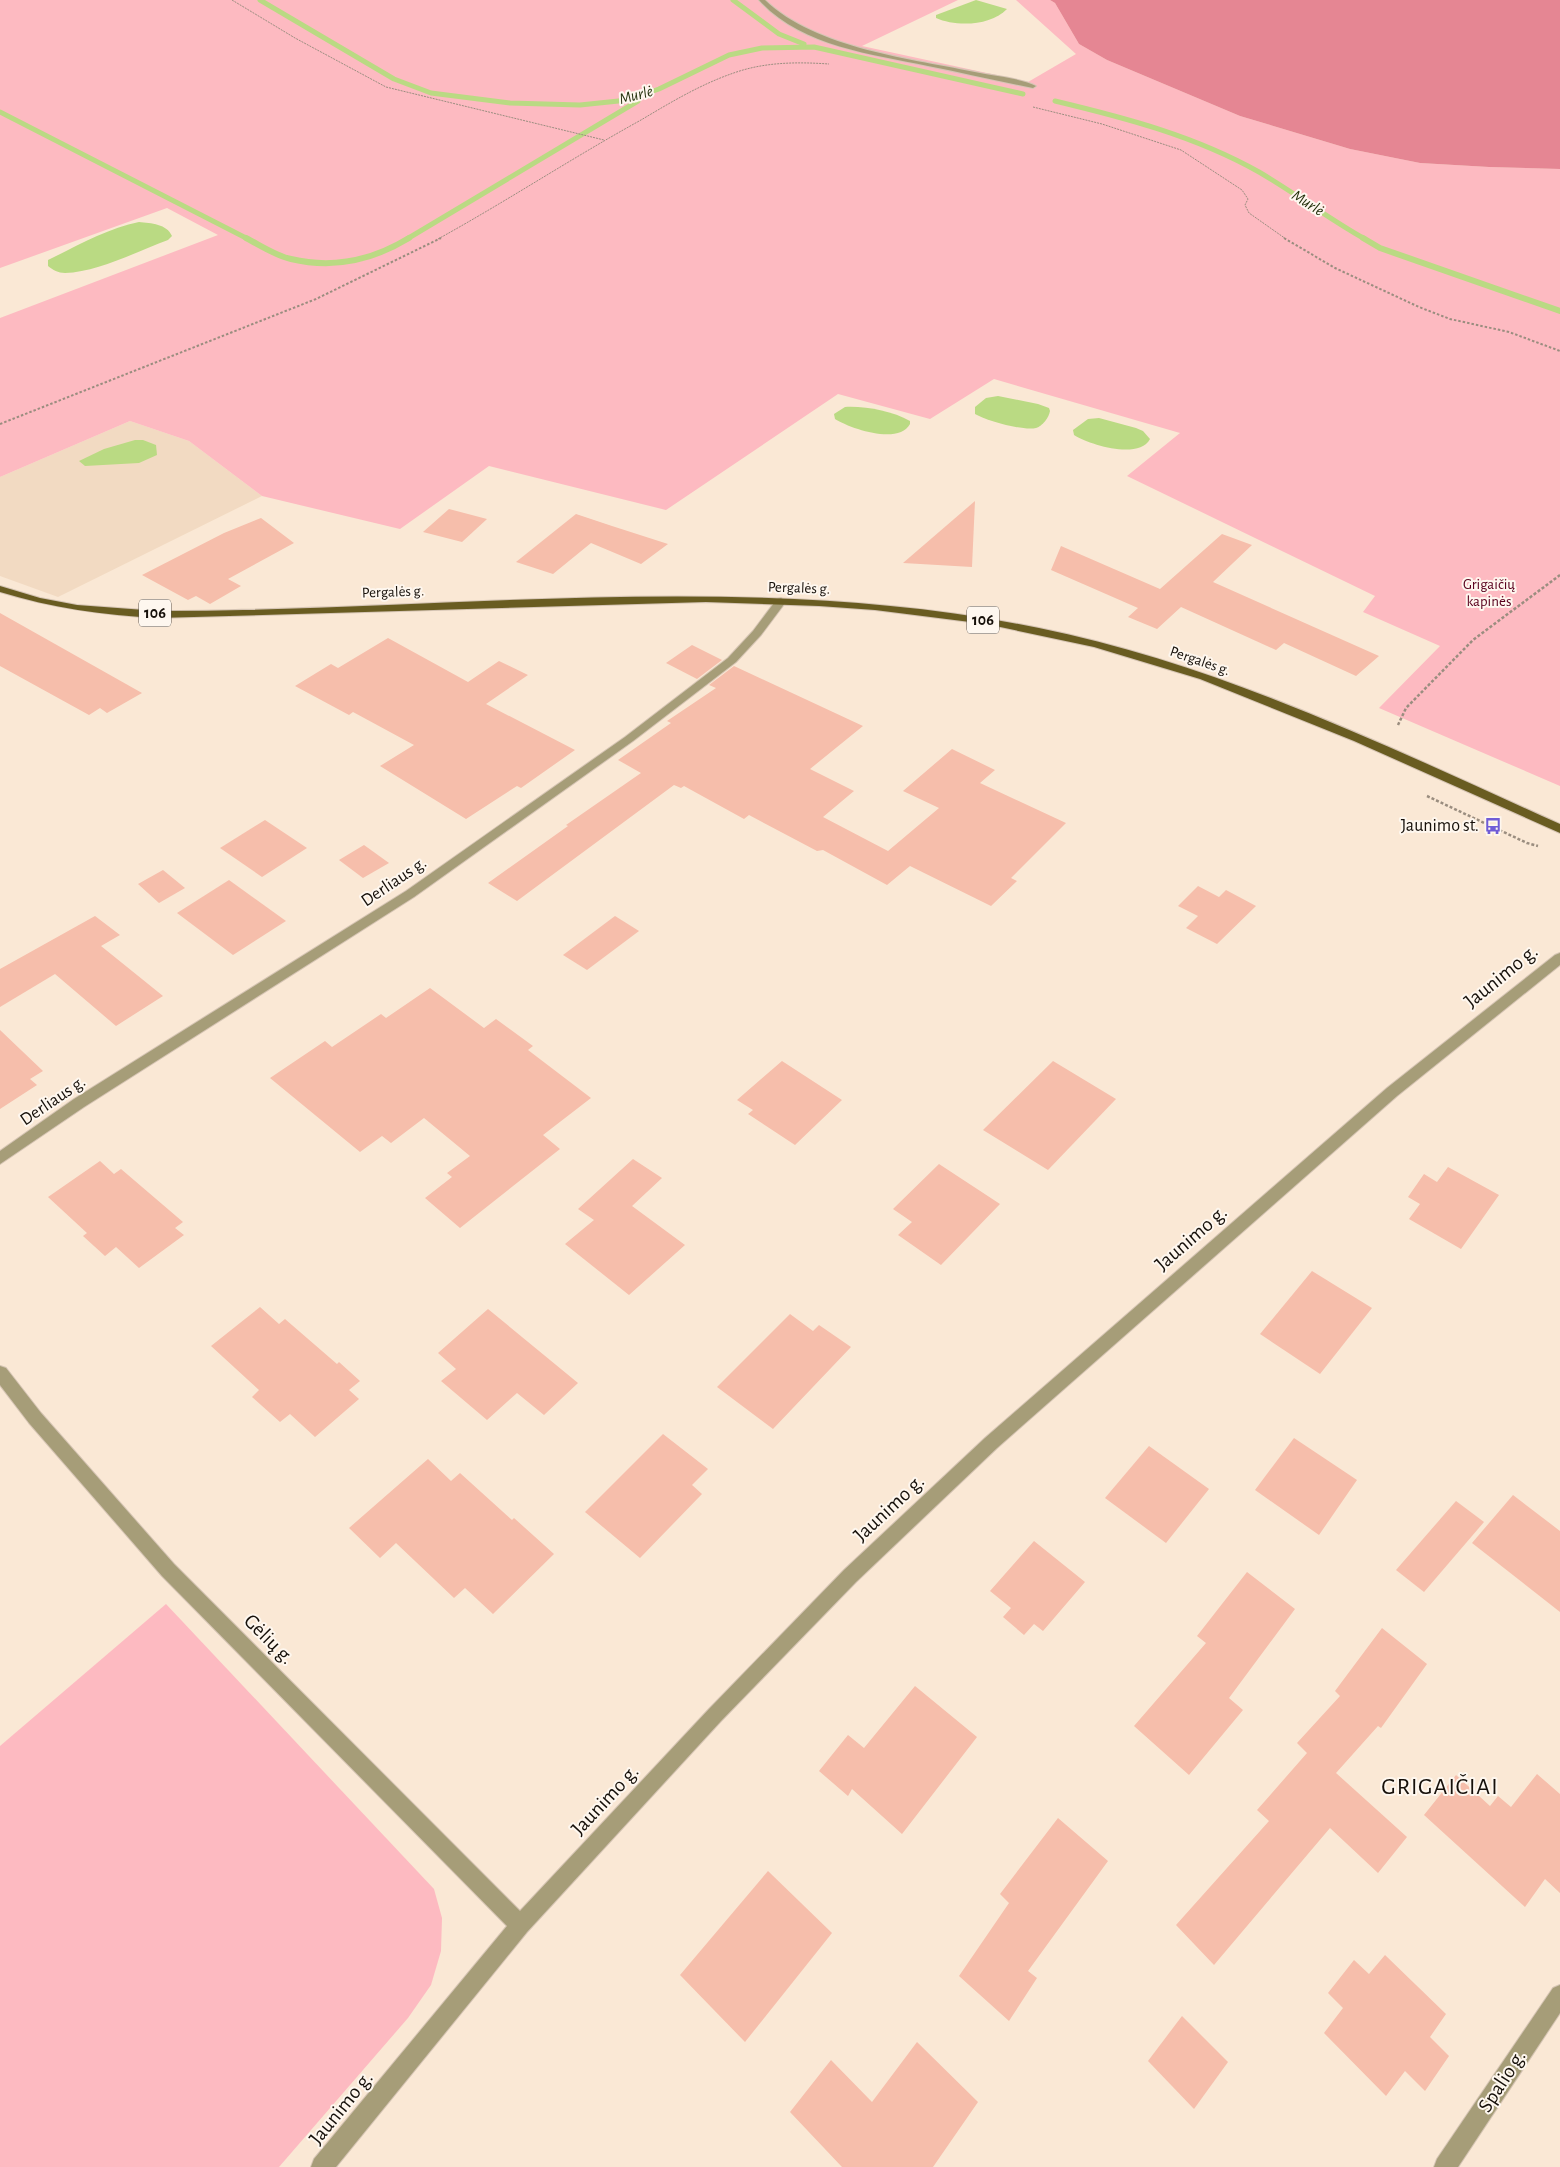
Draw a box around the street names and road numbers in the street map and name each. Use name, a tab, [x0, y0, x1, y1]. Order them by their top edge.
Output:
street label: Pergalės g.	[768, 579, 830, 597]
street label: Pergalės g.	[362, 583, 424, 601]
road number: 106	[139, 600, 171, 626]
road number: 106	[967, 606, 999, 634]
street label: Pergalės g.	[1168, 644, 1232, 678]
street label: Derliaus g.	[358, 854, 430, 910]
street label: Jaunimo g.	[1460, 940, 1542, 1012]
street label: Derliaus g.	[17, 1073, 89, 1129]
street label: Jaunimo g.	[1151, 1201, 1231, 1275]
street label: Jaunimo g.	[850, 1470, 928, 1546]
street label: Gėlių g.	[240, 1610, 298, 1668]
street label: Jaunimo g.	[567, 1761, 643, 1839]
street label: Spalio g.	[1474, 2046, 1530, 2116]
street label: Jaunimo g.	[305, 2067, 377, 2149]

